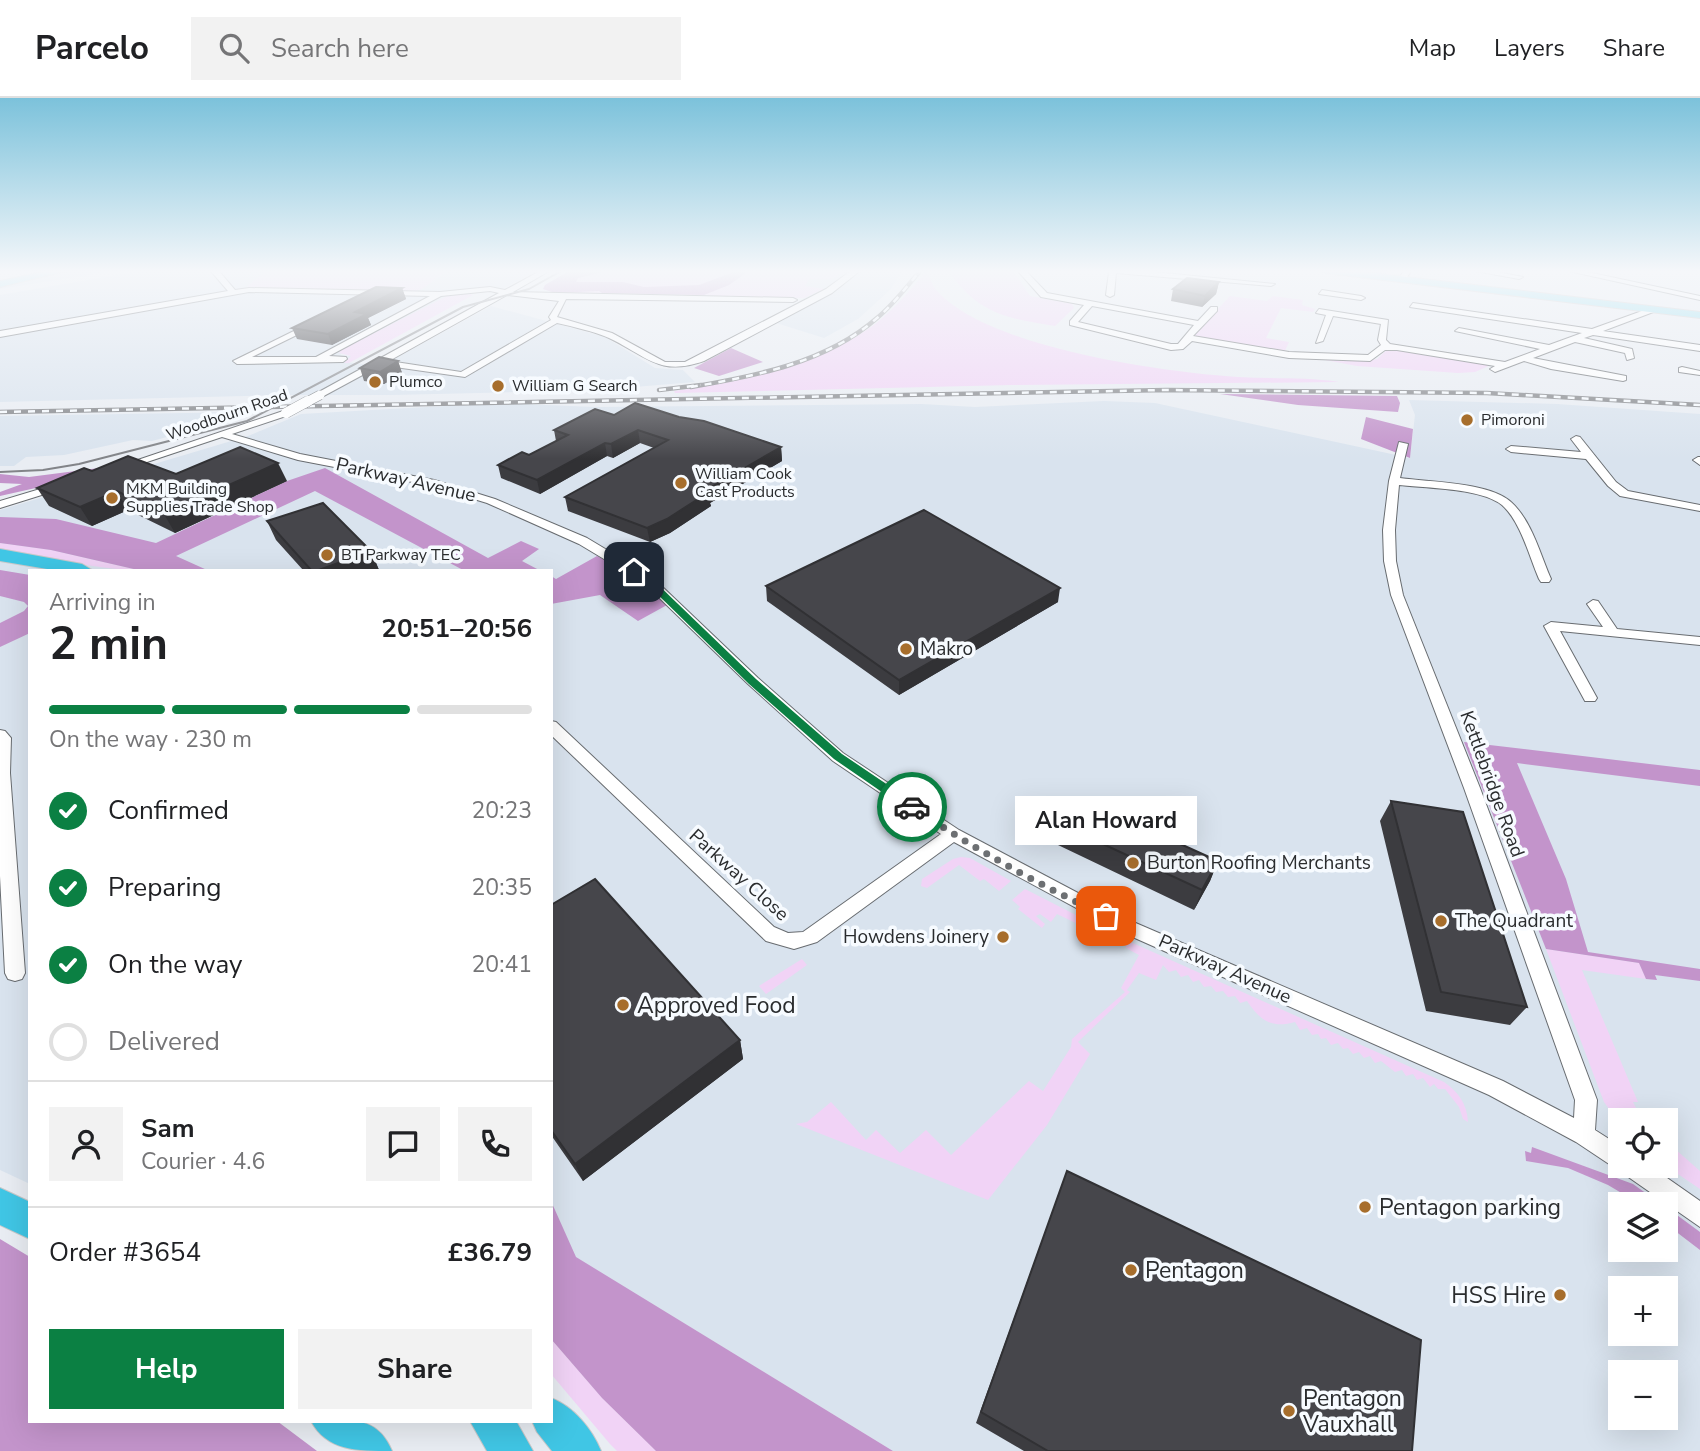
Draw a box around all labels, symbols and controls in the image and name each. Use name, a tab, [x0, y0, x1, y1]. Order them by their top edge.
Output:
search box	[191, 17, 681, 80]
text: Parcelo	[35, 26, 149, 71]
icon: search	[215, 29, 253, 67]
text: Search here	[271, 31, 409, 66]
text: Map	[1409, 32, 1456, 64]
text: Layers	[1494, 32, 1565, 64]
text: Share	[1603, 32, 1665, 64]
place label: Plumco	[389, 371, 443, 393]
marker: Plumco	[367, 374, 383, 390]
place label: William G Search	[512, 375, 637, 397]
marker: William G Search	[490, 378, 506, 394]
street label: Woodbourn Road	[163, 384, 291, 446]
place label: Pimoroni	[1481, 409, 1545, 431]
marker: Pimoroni	[1459, 412, 1475, 428]
street label: Parkway Avenue	[334, 451, 478, 509]
place label: William Cook Cast Products	[695, 463, 795, 503]
marker: William Cook Cast Products	[673, 475, 689, 491]
place label: MKM Building Supplies Trade Shop	[126, 478, 274, 518]
marker: MKM Building Supplies Trade Shop	[104, 490, 120, 506]
pin	[604, 542, 664, 602]
place label: BT Parkway TEC	[341, 544, 461, 566]
marker: BT Parkway TEC	[319, 547, 335, 563]
icon: home	[615, 553, 653, 591]
text: Arriving in	[49, 587, 156, 618]
text: 20:51–20:56	[381, 611, 532, 646]
text: 2 min	[49, 612, 168, 675]
place label: Makro	[920, 636, 973, 662]
marker: Makro	[898, 641, 914, 657]
street label: Kettlebridge Road	[1453, 707, 1531, 861]
text: On the way · 230 m	[49, 724, 252, 755]
courier	[877, 772, 947, 842]
icon: car	[893, 788, 931, 826]
icon: check	[49, 792, 87, 830]
text: Confirmed	[108, 793, 229, 828]
text: 20:23	[472, 795, 532, 826]
callout: Alan Howard	[1015, 797, 1197, 846]
text: Alan Howard	[1035, 805, 1177, 836]
street label: Parkway Close	[683, 823, 795, 927]
place label: Burton Roofing Merchants	[1147, 850, 1371, 876]
marker: Burton Roofing Merchants	[1125, 855, 1141, 871]
icon: check	[49, 869, 87, 907]
text: Preparing	[108, 870, 221, 905]
text: 20:35	[472, 872, 532, 903]
pin	[1076, 886, 1136, 946]
icon: bag	[1087, 897, 1125, 935]
place label: The Quadrant	[1455, 908, 1573, 934]
marker: The Quadrant	[1433, 913, 1449, 929]
place label: Howdens Joinery	[843, 924, 989, 950]
street label: Parkway Avenue	[1155, 928, 1295, 1010]
marker: Howdens Joinery	[995, 929, 1011, 945]
icon: check	[49, 946, 87, 984]
text: On the way	[108, 947, 242, 982]
text: 20:41	[472, 949, 532, 980]
place label: Approved Food	[637, 990, 796, 1021]
marker: Approved Food	[615, 997, 631, 1013]
text: Delivered	[108, 1024, 220, 1059]
button: person	[49, 1107, 123, 1181]
button: chat	[366, 1107, 440, 1181]
button: phone	[458, 1107, 532, 1181]
map controls	[1608, 1108, 1678, 1430]
button: locate	[1608, 1108, 1678, 1178]
text: Sam	[141, 1111, 194, 1146]
text: Courier · 4.6	[141, 1146, 265, 1177]
place label: Pentagon parking	[1379, 1192, 1561, 1223]
button: layers	[1608, 1192, 1678, 1262]
marker: Pentagon parking	[1357, 1199, 1373, 1215]
text: Order #3654	[49, 1235, 201, 1270]
text: £36.79	[448, 1235, 532, 1270]
place label: Pentagon	[1145, 1255, 1244, 1286]
marker: Pentagon	[1123, 1262, 1139, 1278]
button: +	[1608, 1276, 1678, 1346]
place label: HSS Hire	[1451, 1280, 1546, 1311]
marker: HSS Hire	[1552, 1287, 1568, 1303]
button: Help	[49, 1329, 284, 1409]
button: Share	[298, 1329, 532, 1409]
button: −	[1608, 1360, 1678, 1430]
place label: Pentagon Vauxhall	[1302, 1383, 1402, 1440]
marker: Pentagon Vauxhall	[1281, 1403, 1297, 1419]

